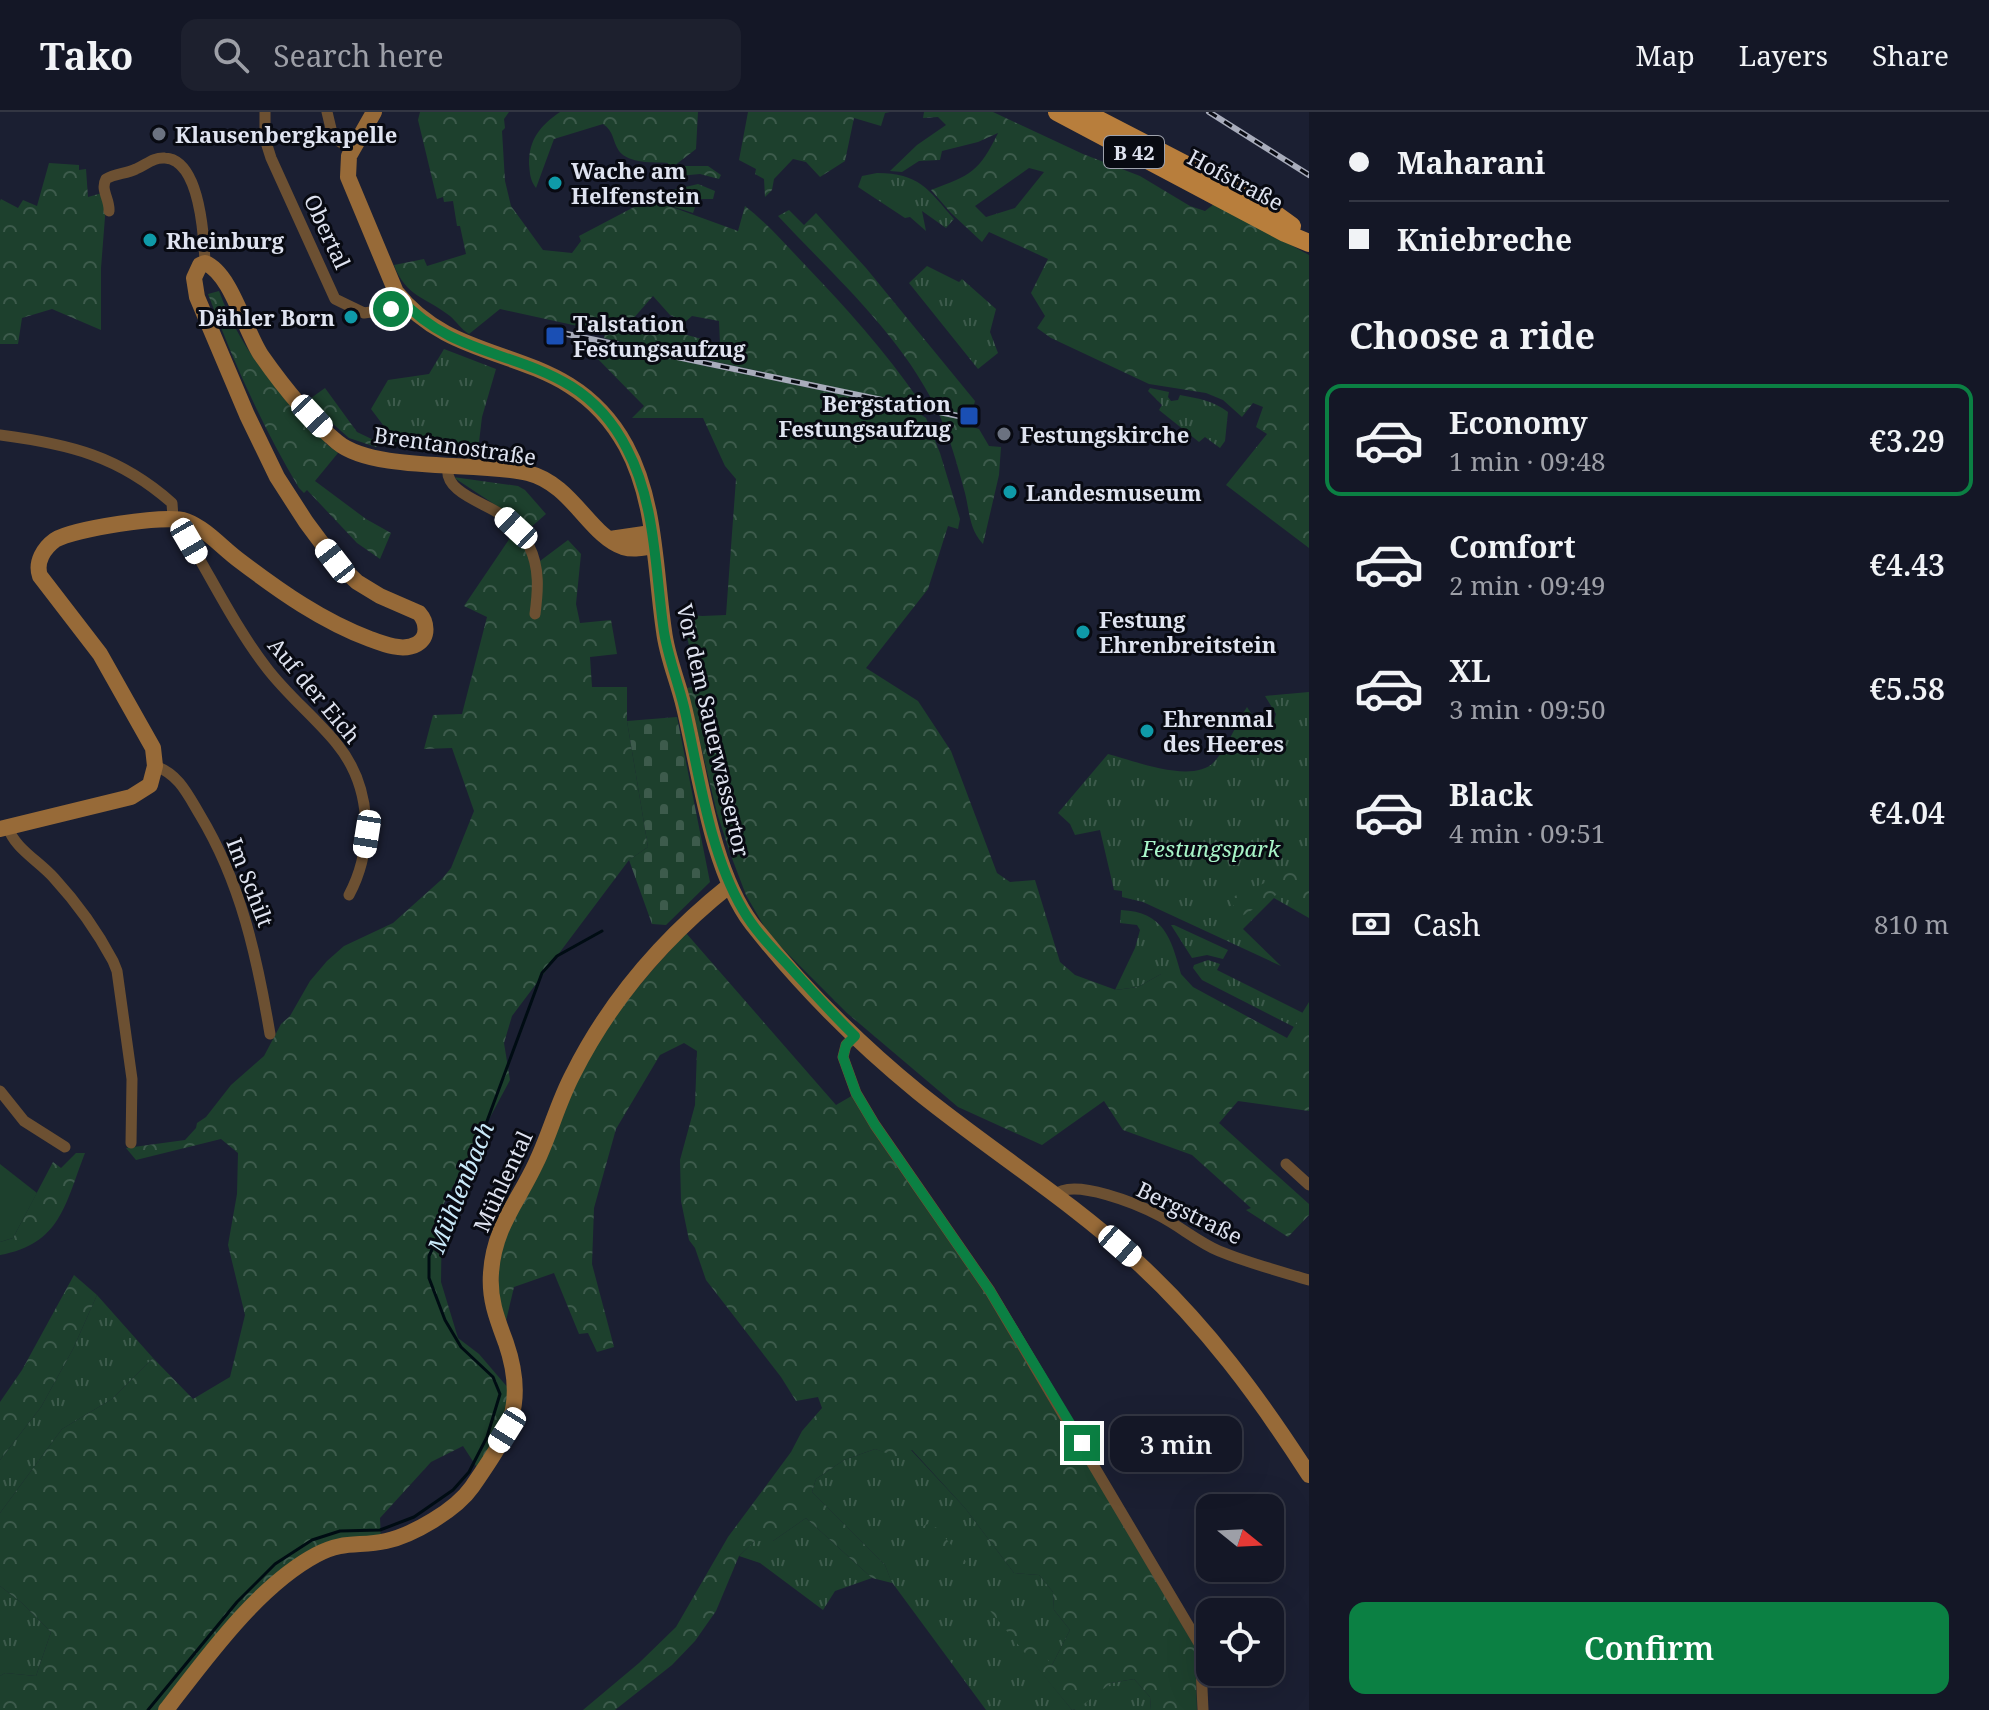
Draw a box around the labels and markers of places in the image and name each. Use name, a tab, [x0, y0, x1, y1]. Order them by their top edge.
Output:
place label: Klausenbergkapelle	[175, 119, 397, 149]
marker: Klausenbergkapelle	[150, 125, 168, 143]
place label: Wache am Helfenstein	[571, 155, 700, 210]
marker: Wache am Helfenstein	[546, 174, 564, 192]
place label: Rheinburg	[166, 225, 285, 255]
marker: Rheinburg	[141, 231, 159, 249]
place label: Dähler Born	[198, 302, 335, 332]
marker: Dähler Born	[342, 308, 360, 326]
place label: Talstation Festungsaufzug	[573, 308, 746, 363]
marker: Talstation Festungsaufzug	[544, 325, 566, 347]
place label: Bergstation Festungsaufzug	[778, 388, 952, 443]
marker: Bergstation Festungsaufzug	[958, 405, 980, 427]
place label: Festungskirche	[1020, 419, 1189, 449]
marker: Festungskirche	[995, 425, 1013, 443]
place label: Landesmuseum	[1026, 477, 1202, 507]
marker: Landesmuseum	[1001, 483, 1019, 501]
place label: Festung Ehrenbreitstein	[1099, 604, 1277, 659]
marker: Festung Ehrenbreitstein	[1074, 623, 1092, 641]
place label: Ehrenmal des Heeres	[1163, 703, 1284, 758]
marker: Ehrenmal des Heeres	[1138, 722, 1156, 740]

